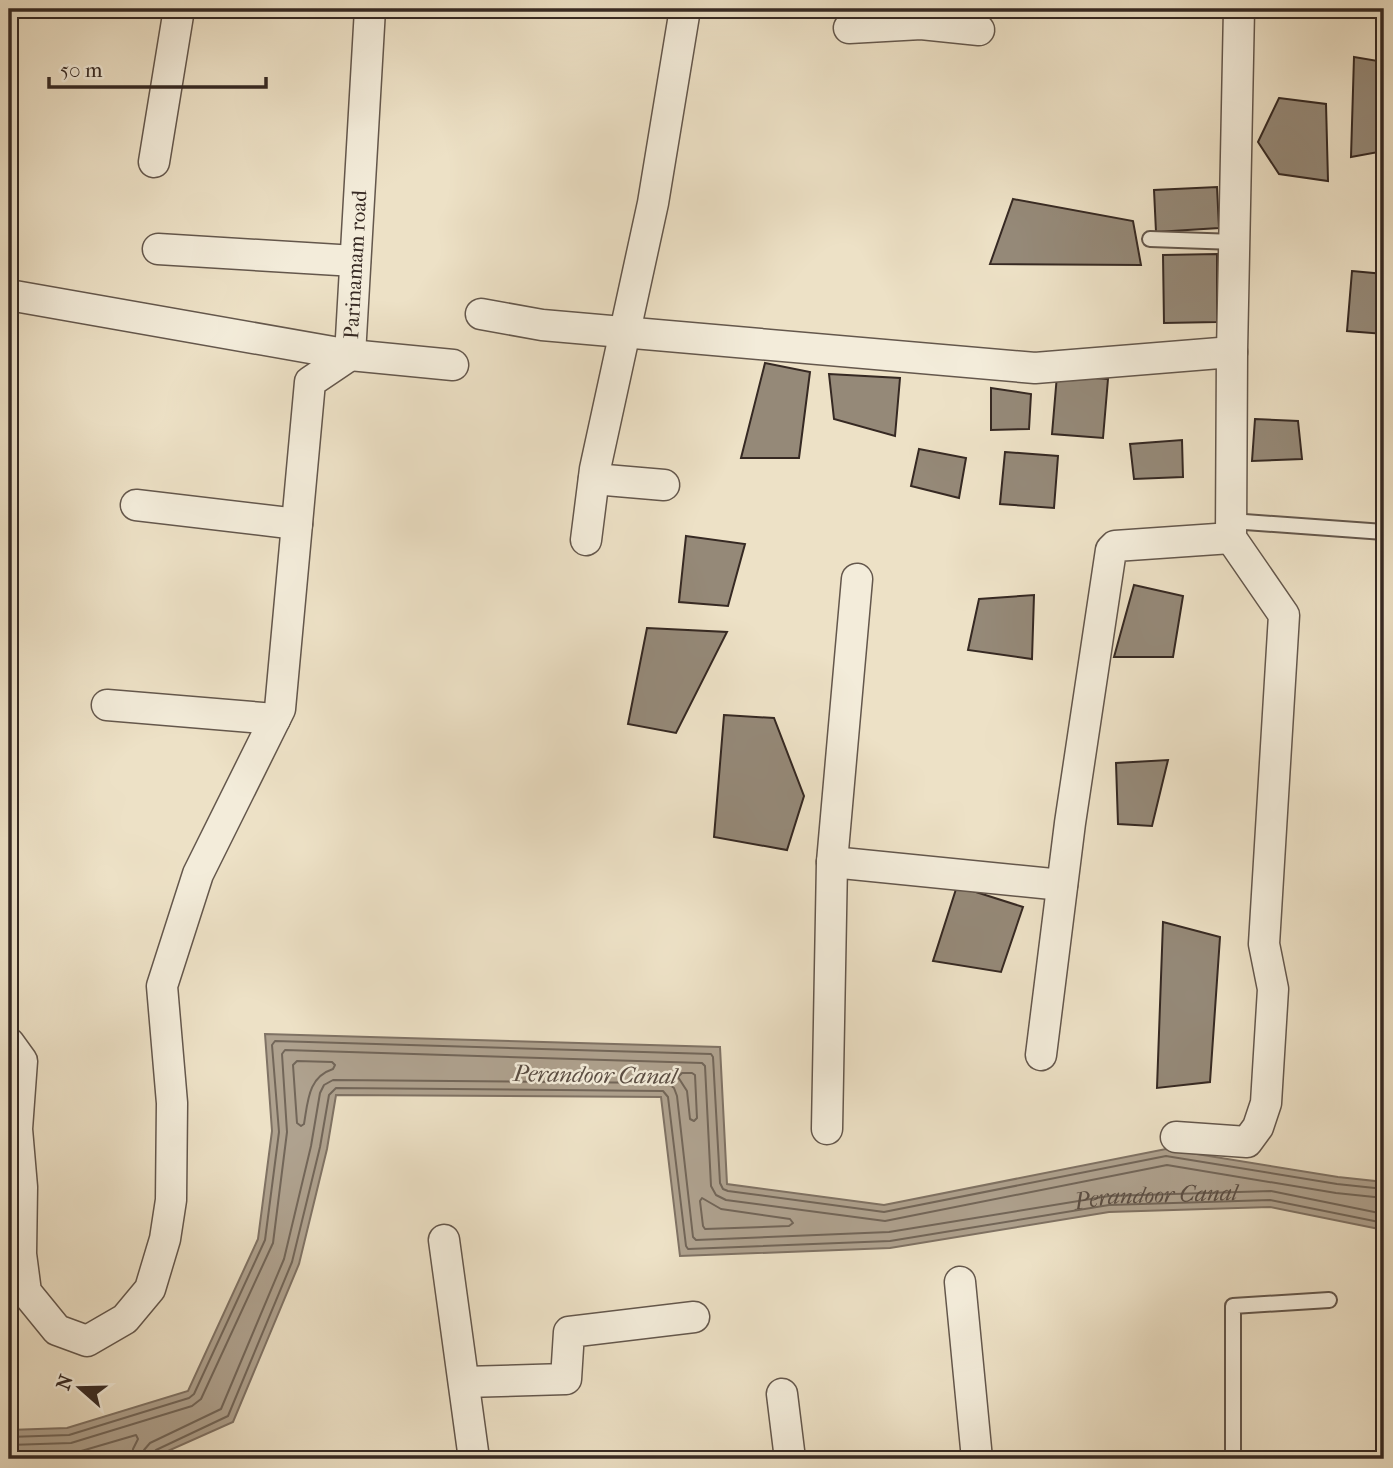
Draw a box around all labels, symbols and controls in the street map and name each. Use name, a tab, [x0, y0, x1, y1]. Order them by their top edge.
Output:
scale bar	[49, 46, 266, 90]
text: 50 m	[60, 58, 103, 82]
street label: Parinamam road	[339, 189, 372, 340]
water label: Perandoor Canal	[512, 1060, 679, 1090]
water label: Perandoor Canal	[1071, 1178, 1240, 1215]
north arrow	[46, 1352, 116, 1422]
text: N	[52, 1371, 78, 1393]

